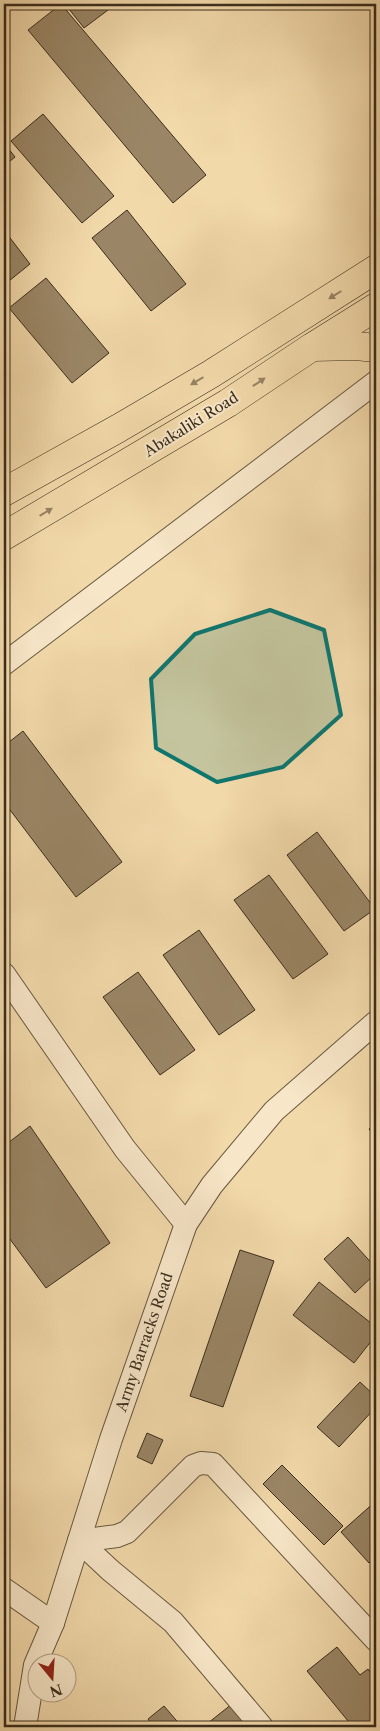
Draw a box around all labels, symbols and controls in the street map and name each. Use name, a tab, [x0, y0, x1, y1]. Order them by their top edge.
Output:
one-way arrow	[328, 290, 341, 299]
one-way arrow	[191, 377, 204, 386]
one-way arrow	[253, 377, 266, 386]
street label: Abakaliki Road	[139, 387, 242, 461]
one-way arrow	[39, 507, 52, 516]
street label: Army Barracks Road	[111, 1270, 177, 1415]
north arrow	[28, 1654, 78, 1704]
text: N	[47, 1680, 65, 1701]

